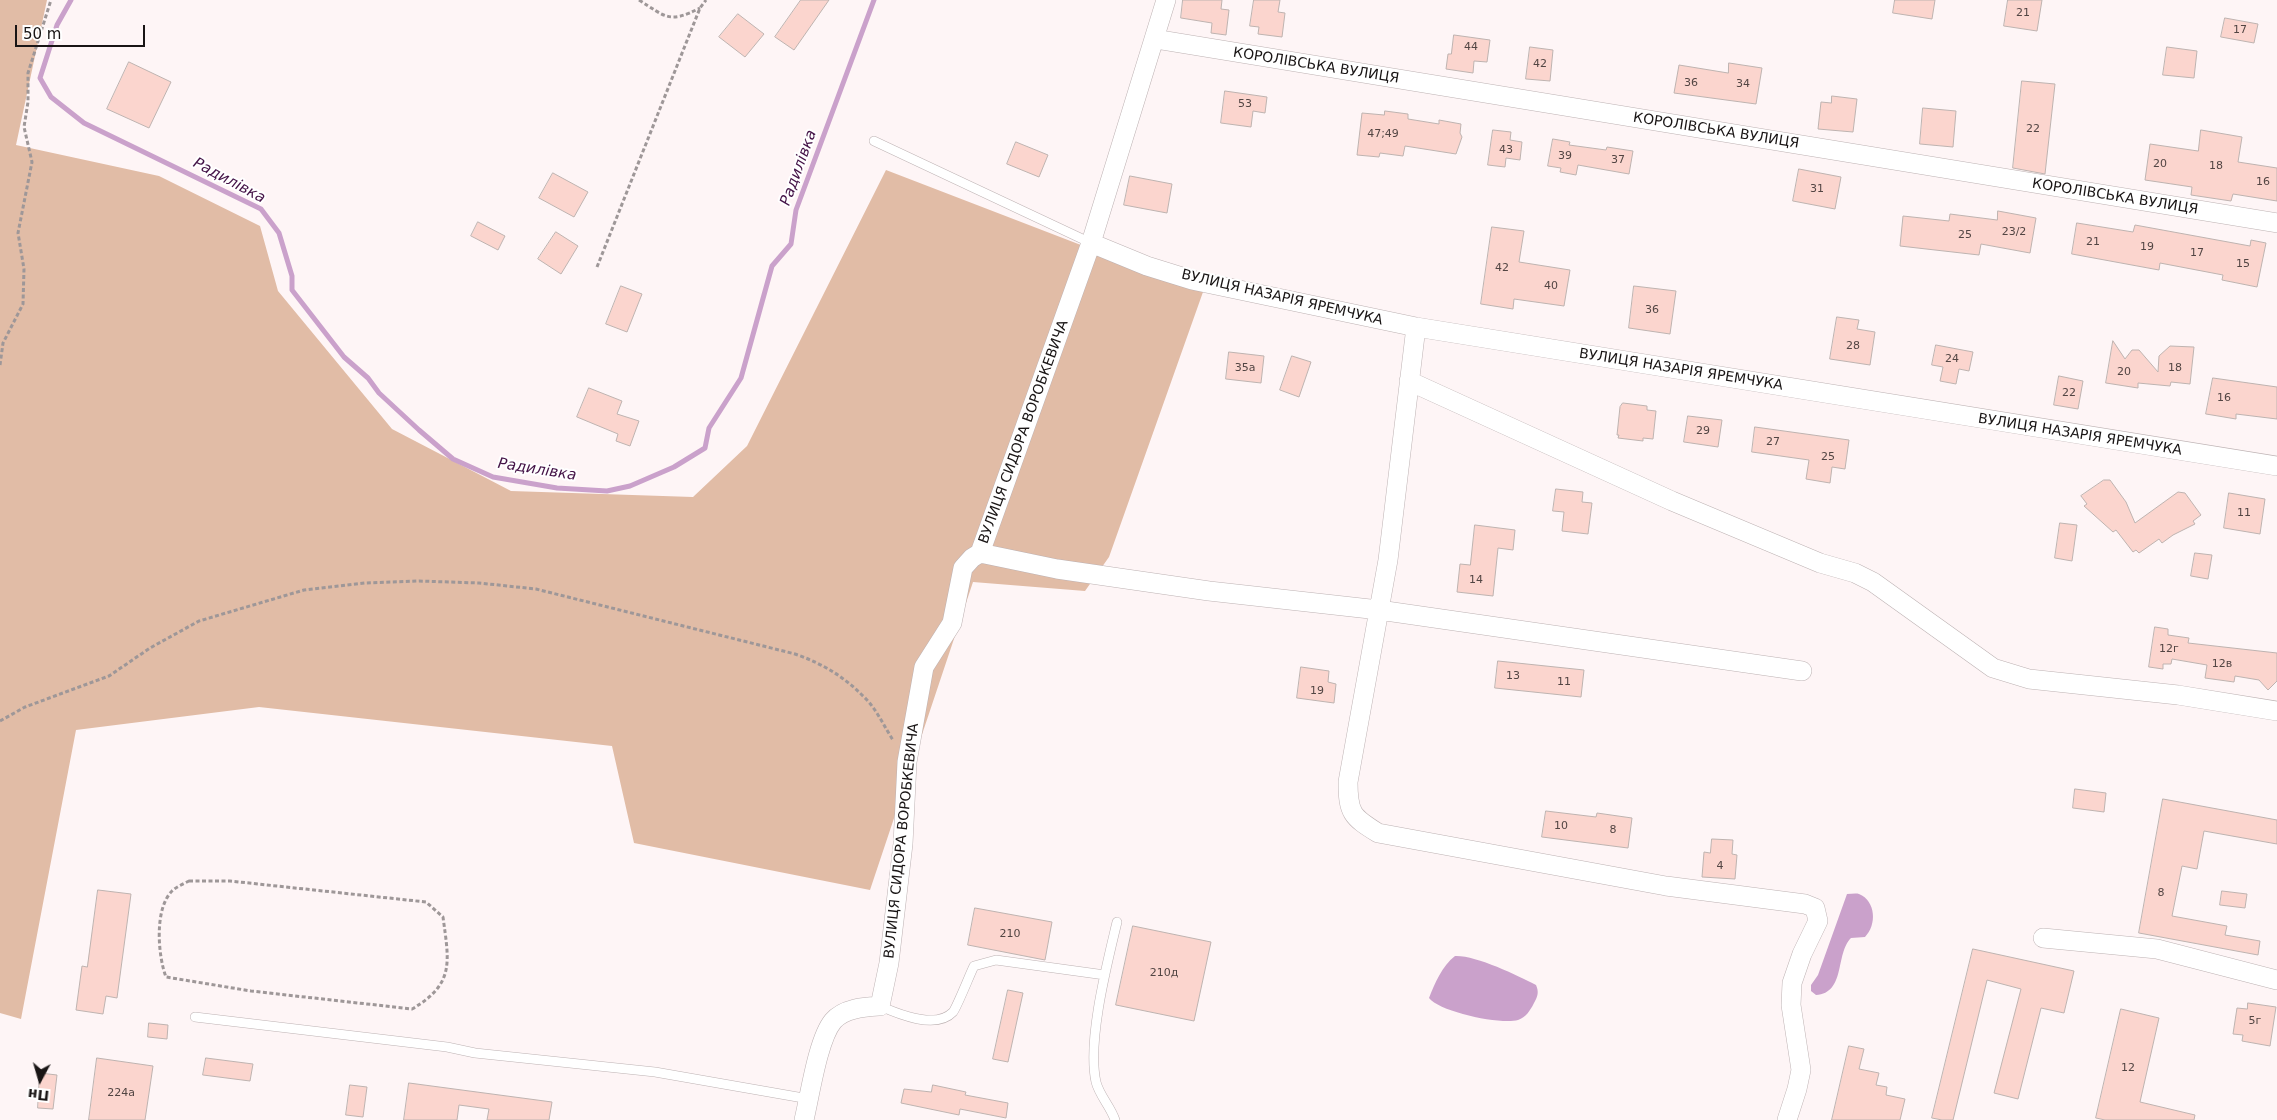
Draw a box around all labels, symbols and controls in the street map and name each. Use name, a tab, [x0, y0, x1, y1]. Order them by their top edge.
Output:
house number: 21	[2016, 6, 2030, 20]
scale bar	[18, 15, 148, 47]
house number: 17	[2233, 23, 2247, 37]
text: 50 m	[23, 25, 61, 43]
house number: 44	[1464, 40, 1478, 54]
street label: КОРОЛІВСЬКА ВУЛИЦЯ	[1232, 45, 1400, 87]
house number: 42	[1533, 57, 1547, 71]
house number: 36	[1684, 76, 1698, 90]
house number: 34	[1736, 77, 1750, 91]
house number: 53	[1238, 97, 1252, 111]
street label: КОРОЛІВСЬКА ВУЛИЦЯ	[1632, 110, 1800, 152]
house number: 22	[2026, 122, 2040, 136]
house number: 47;49	[1367, 127, 1399, 141]
water label: Радилівка	[777, 128, 821, 208]
house number: 43	[1499, 143, 1513, 157]
house number: 39	[1558, 149, 1572, 163]
house number: 37	[1611, 153, 1625, 167]
water label: Радилівка	[190, 154, 268, 208]
house number: 20	[2153, 157, 2167, 171]
house number: 18	[2209, 159, 2223, 173]
house number: 16	[2256, 175, 2270, 189]
street label: КОРОЛІВСЬКА ВУЛИЦЯ	[2031, 176, 2199, 218]
house number: 31	[1810, 182, 1824, 196]
house number: 23/2	[2002, 225, 2026, 239]
house number: 25	[1958, 228, 1972, 242]
house number: 21	[2086, 235, 2100, 249]
house number: 19	[2140, 240, 2154, 254]
house number: 17	[2190, 246, 2204, 260]
house number: 15	[2236, 257, 2250, 271]
house number: 42	[1495, 261, 1509, 275]
street label: ВУЛИЦЯ НАЗАРІЯ ЯРЕМЧУКА	[1180, 267, 1384, 329]
house number: 40	[1544, 279, 1558, 293]
house number: 36	[1645, 303, 1659, 317]
street label: ВУЛИЦЯ СИДОРА ВОРОБКЕВИЧА	[976, 318, 1072, 546]
house number: 28	[1846, 339, 1860, 353]
street label: ВУЛИЦЯ НАЗАРІЯ ЯРЕМЧУКА	[1578, 346, 1784, 394]
house number: 24	[1945, 352, 1959, 366]
house number: 35а	[1235, 361, 1255, 375]
house number: 18	[2168, 361, 2182, 375]
house number: 20	[2117, 365, 2131, 379]
house number: 22	[2062, 386, 2076, 400]
house number: 16	[2217, 391, 2231, 405]
street label: ВУЛИЦЯ НАЗАРІЯ ЯРЕМЧУКА	[1977, 411, 2183, 459]
house number: 29	[1696, 424, 1710, 438]
house number: 27	[1766, 435, 1780, 449]
house number: 25	[1821, 450, 1835, 464]
water label: Радилівка	[496, 455, 578, 485]
house number: 11	[2237, 506, 2251, 520]
house number: 14	[1469, 573, 1483, 587]
house number: 12г	[2159, 642, 2179, 656]
house number: 12в	[2212, 657, 2232, 671]
house number: 13	[1506, 669, 1520, 683]
house number: 11	[1557, 675, 1571, 689]
house number: 19	[1310, 684, 1324, 698]
street label: ВУЛИЦЯ СИДОРА ВОРОБКЕВИЧА	[881, 722, 923, 960]
house number: 10	[1554, 819, 1568, 833]
house number: 8	[1610, 823, 1616, 837]
house number: 4	[1717, 859, 1723, 873]
house number: 8	[2158, 886, 2164, 900]
house number: 210	[1000, 927, 1020, 941]
house number: 210д	[1150, 966, 1178, 980]
house number: 5г	[2249, 1014, 2261, 1028]
north arrow	[15, 1055, 65, 1105]
house number: 12	[2121, 1061, 2135, 1075]
text: Пн	[27, 1086, 50, 1104]
house number: 224а	[107, 1086, 135, 1100]

